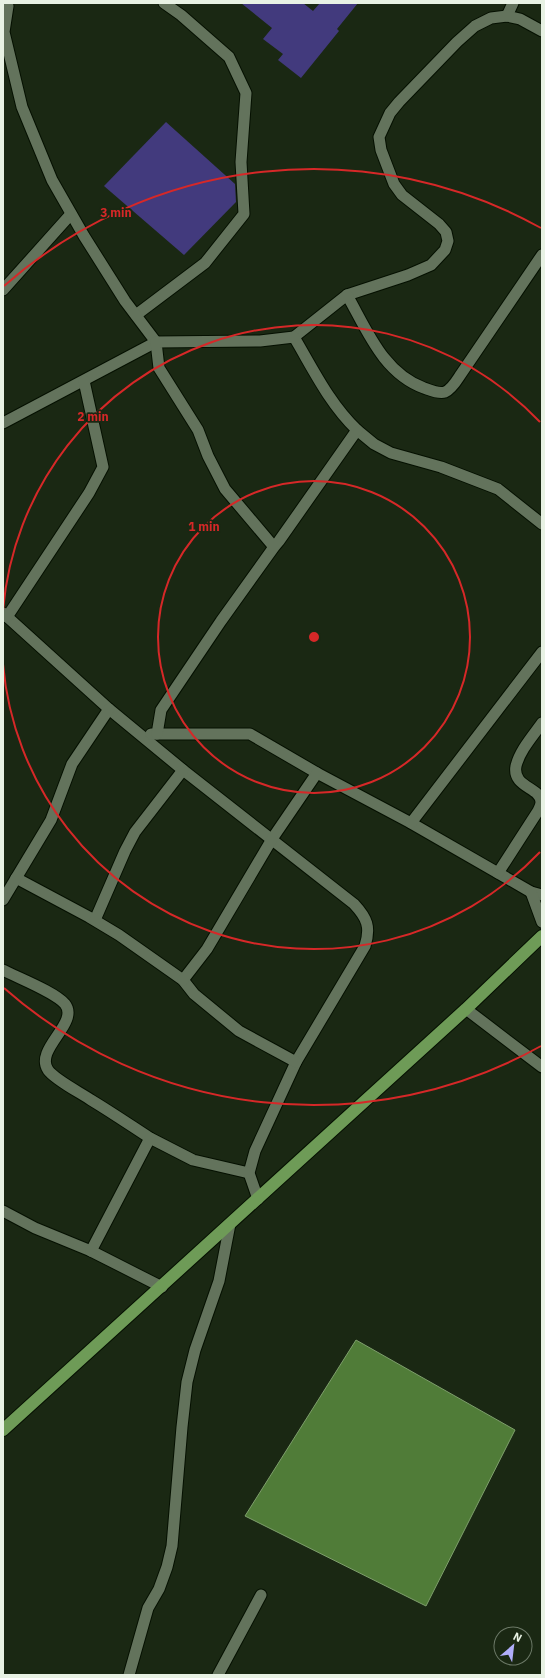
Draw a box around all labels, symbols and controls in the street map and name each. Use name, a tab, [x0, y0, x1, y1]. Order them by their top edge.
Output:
text: 3 min	[100, 205, 132, 220]
text: 2 min	[77, 409, 109, 424]
text: 1 min	[188, 519, 220, 534]
centre of rings	[307, 630, 321, 644]
north arrow	[493, 1626, 533, 1666]
text: N	[511, 1629, 525, 1645]

